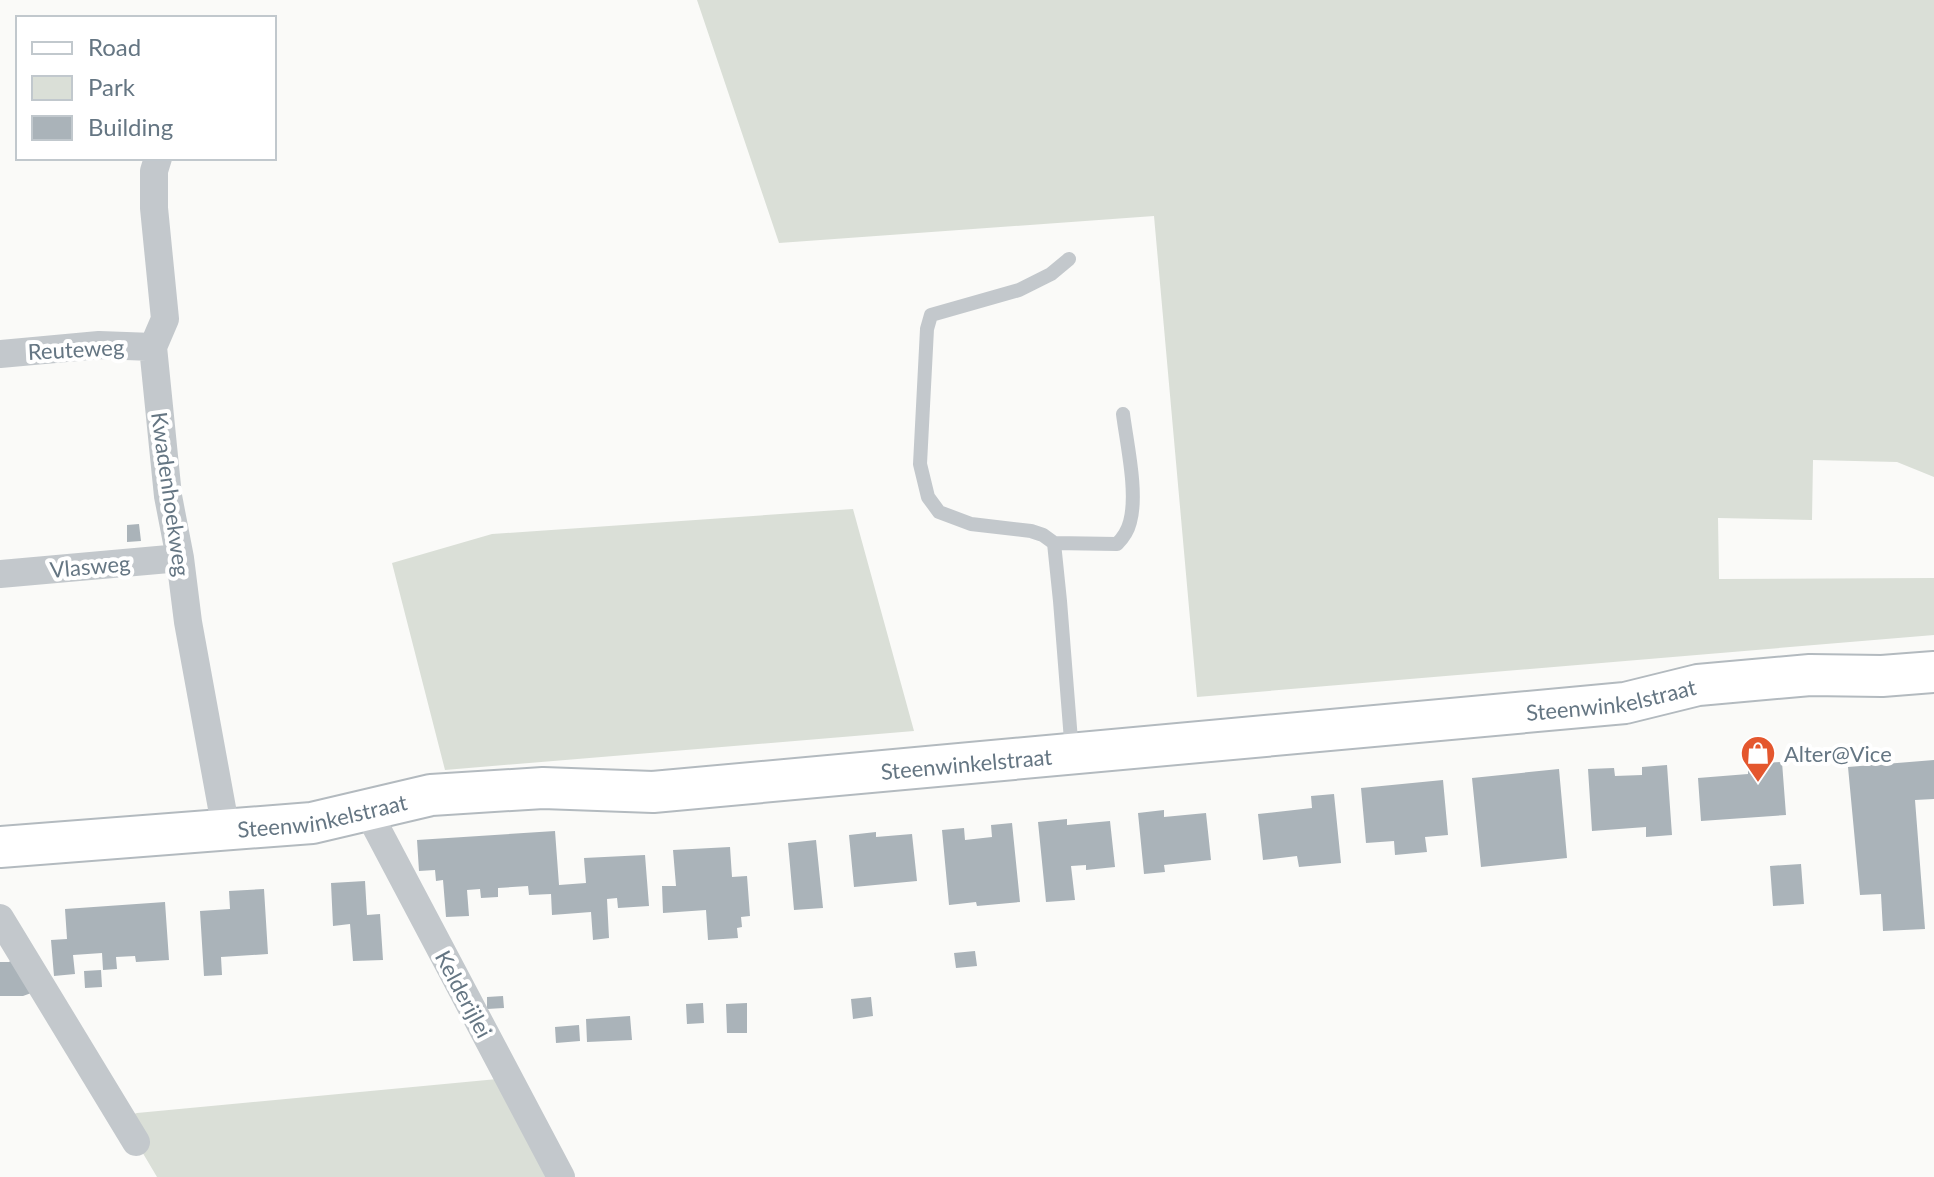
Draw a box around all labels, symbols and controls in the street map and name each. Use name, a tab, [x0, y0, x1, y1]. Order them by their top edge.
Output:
legend	[16, 16, 276, 160]
text: Road	[88, 32, 141, 61]
text: Park	[88, 72, 136, 101]
text: Building	[88, 112, 173, 141]
street label: Reuteweg	[27, 333, 125, 365]
street label: Kwadenhoekweg	[146, 410, 196, 578]
street label: Vlasweg	[49, 549, 131, 583]
street label: Steenwinkelstraat	[1525, 673, 1699, 726]
shop icon: Alter@Vice	[1739, 734, 1777, 784]
place label: Alter@Vice	[1784, 740, 1892, 767]
street label: Steenwinkelstraat	[879, 742, 1053, 785]
street label: Steenwinkelstraat	[236, 788, 410, 842]
street label: Kelderijlei	[430, 946, 498, 1042]

